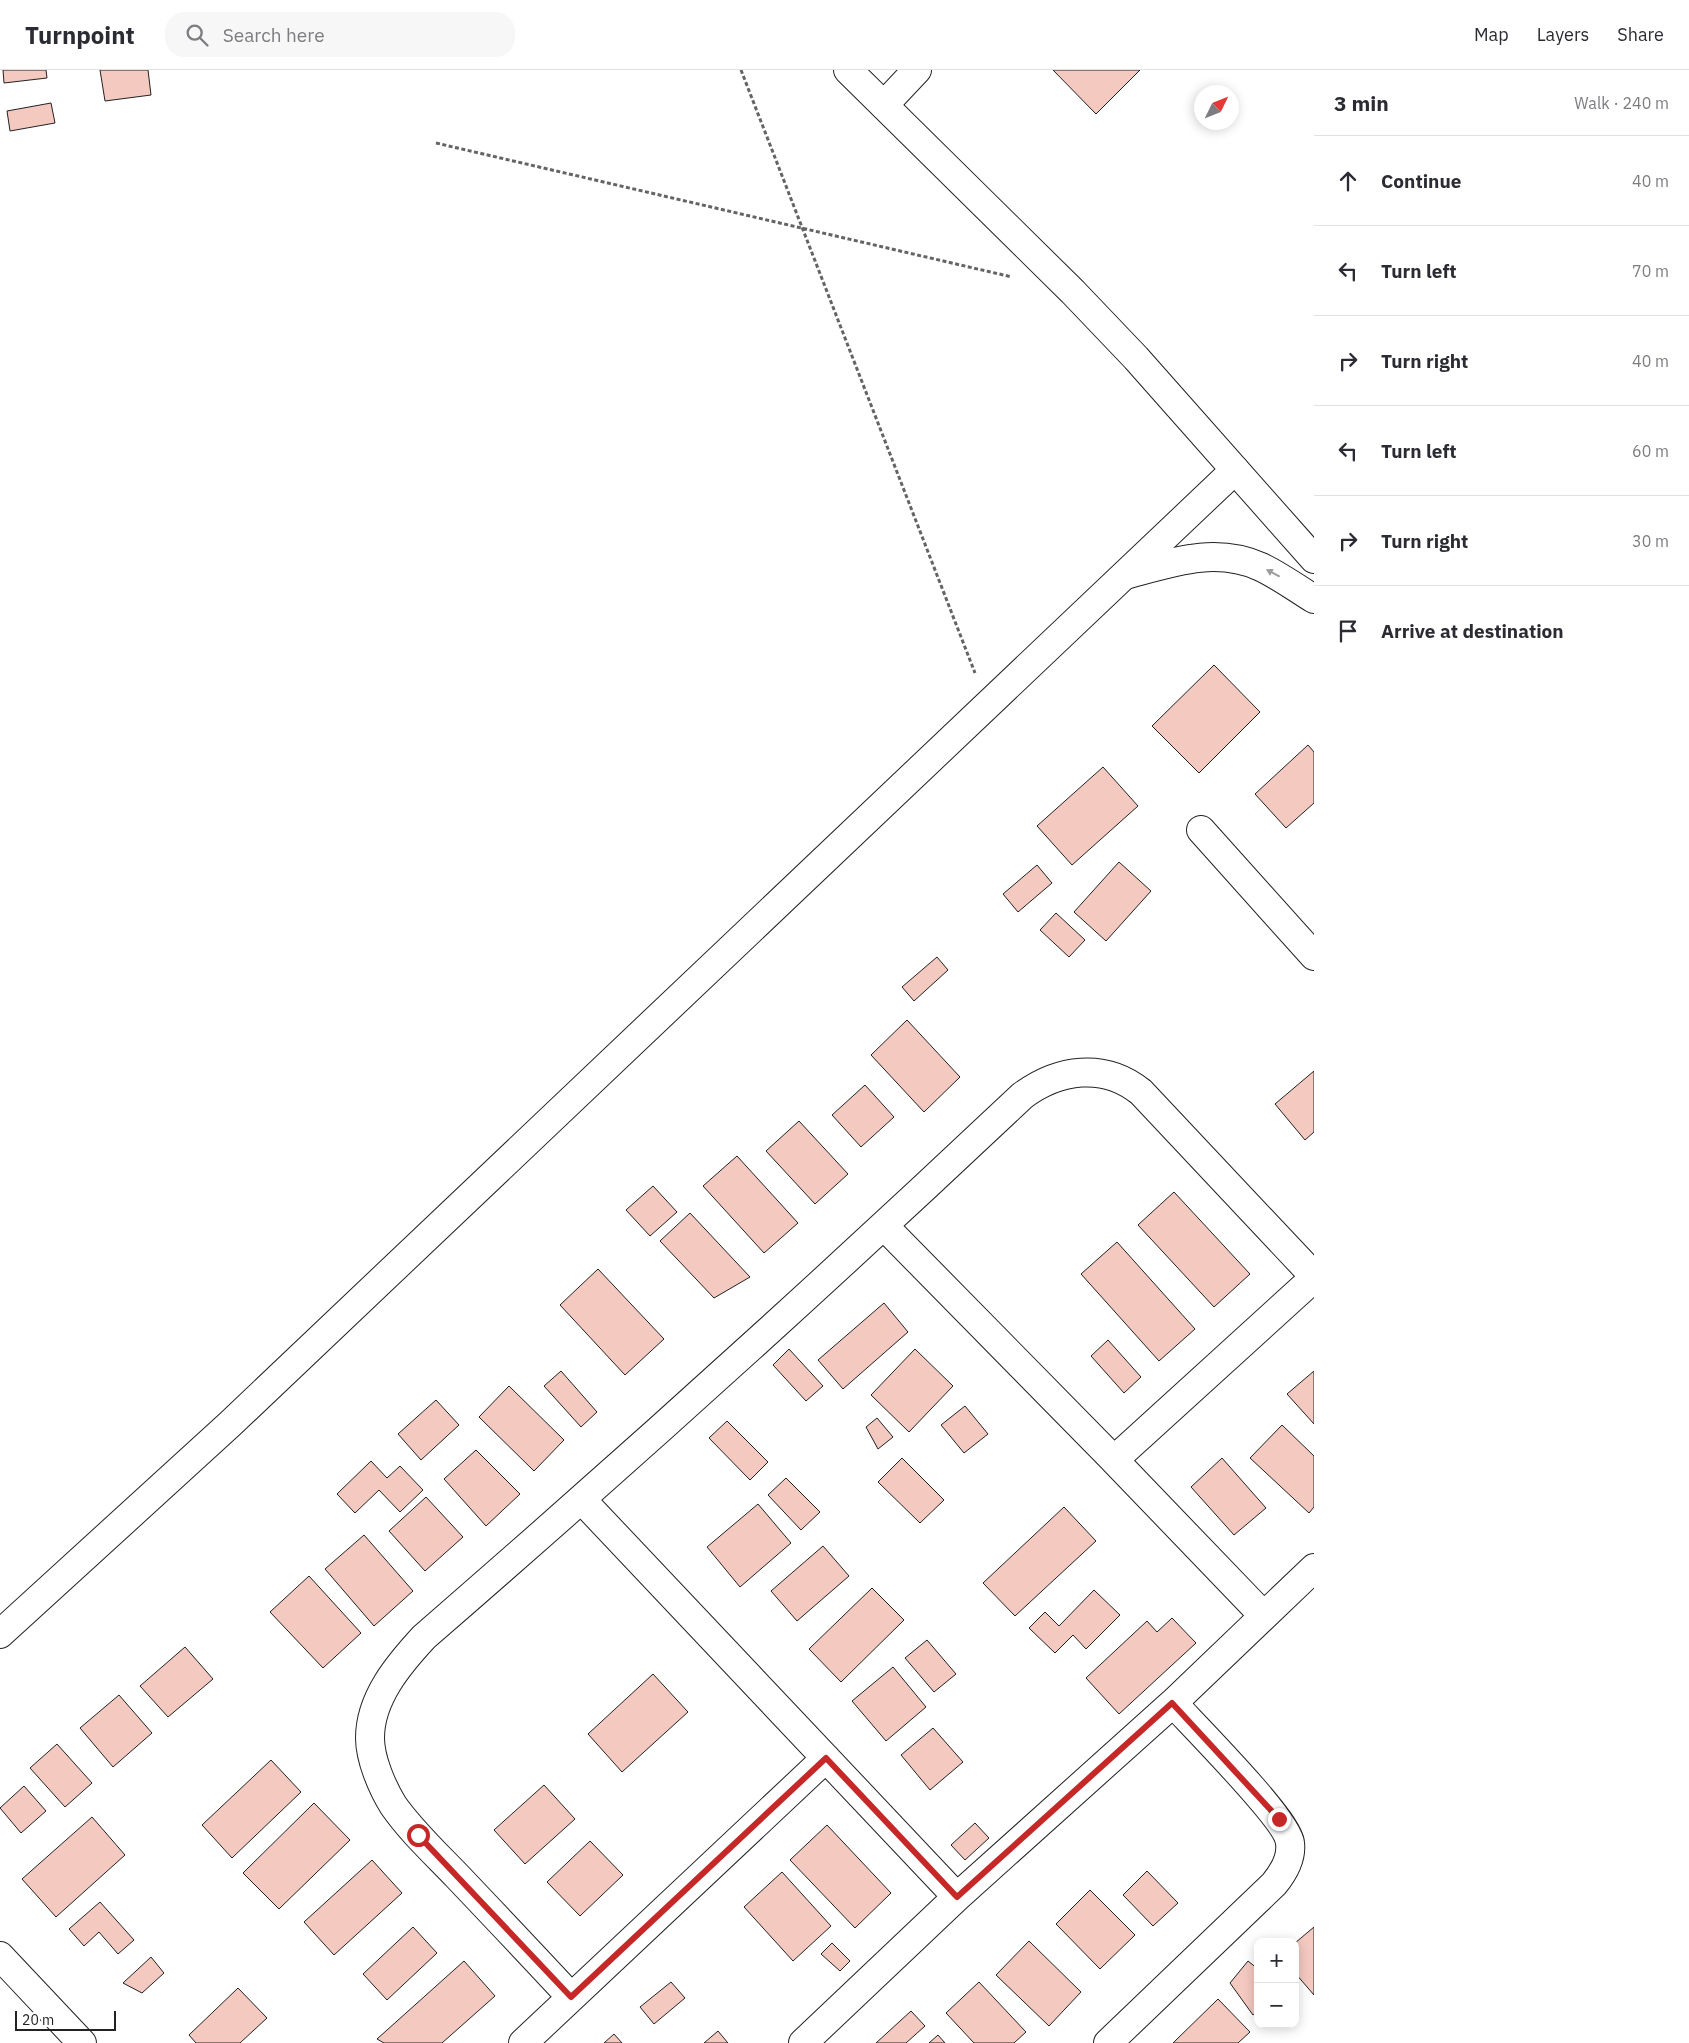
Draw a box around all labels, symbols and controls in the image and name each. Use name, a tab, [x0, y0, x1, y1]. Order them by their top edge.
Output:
search box	[165, 12, 515, 57]
text: Turnpoint	[25, 19, 135, 51]
icon: search	[183, 21, 211, 49]
text: Search here	[223, 23, 325, 47]
text: Map	[1474, 23, 1509, 46]
text: Layers	[1537, 23, 1589, 46]
text: Share	[1617, 23, 1664, 46]
north arrow	[1194, 85, 1239, 130]
text: 3 min	[1334, 89, 1389, 117]
text: Walk · 240 m	[1574, 93, 1669, 113]
icon: ahead	[1334, 167, 1362, 195]
text: Continue	[1381, 169, 1461, 193]
text: 40 m	[1632, 171, 1669, 191]
icon: left	[1334, 257, 1362, 285]
text: Turn left	[1381, 259, 1457, 283]
text: 70 m	[1632, 261, 1669, 281]
icon: right	[1334, 347, 1362, 375]
text: Turn right	[1381, 349, 1468, 373]
text: 40 m	[1632, 351, 1669, 371]
icon: left	[1334, 437, 1362, 465]
text: Turn left	[1381, 439, 1457, 463]
text: 60 m	[1632, 441, 1669, 461]
icon: right	[1334, 527, 1362, 555]
text: Turn right	[1381, 529, 1468, 553]
text: 30 m	[1632, 531, 1669, 551]
one-way arrow	[1265, 569, 1280, 577]
icon: arrive	[1334, 617, 1362, 645]
text: Arrive at destination	[1381, 619, 1564, 643]
route end	[1268, 1808, 1291, 1831]
route start	[407, 1824, 430, 1847]
map controls	[1254, 1938, 1299, 2028]
button: +	[1254, 1938, 1299, 1983]
button: −	[1254, 1983, 1299, 2028]
scale bar	[15, 2008, 116, 2031]
text: 20 m	[22, 2011, 54, 2029]

